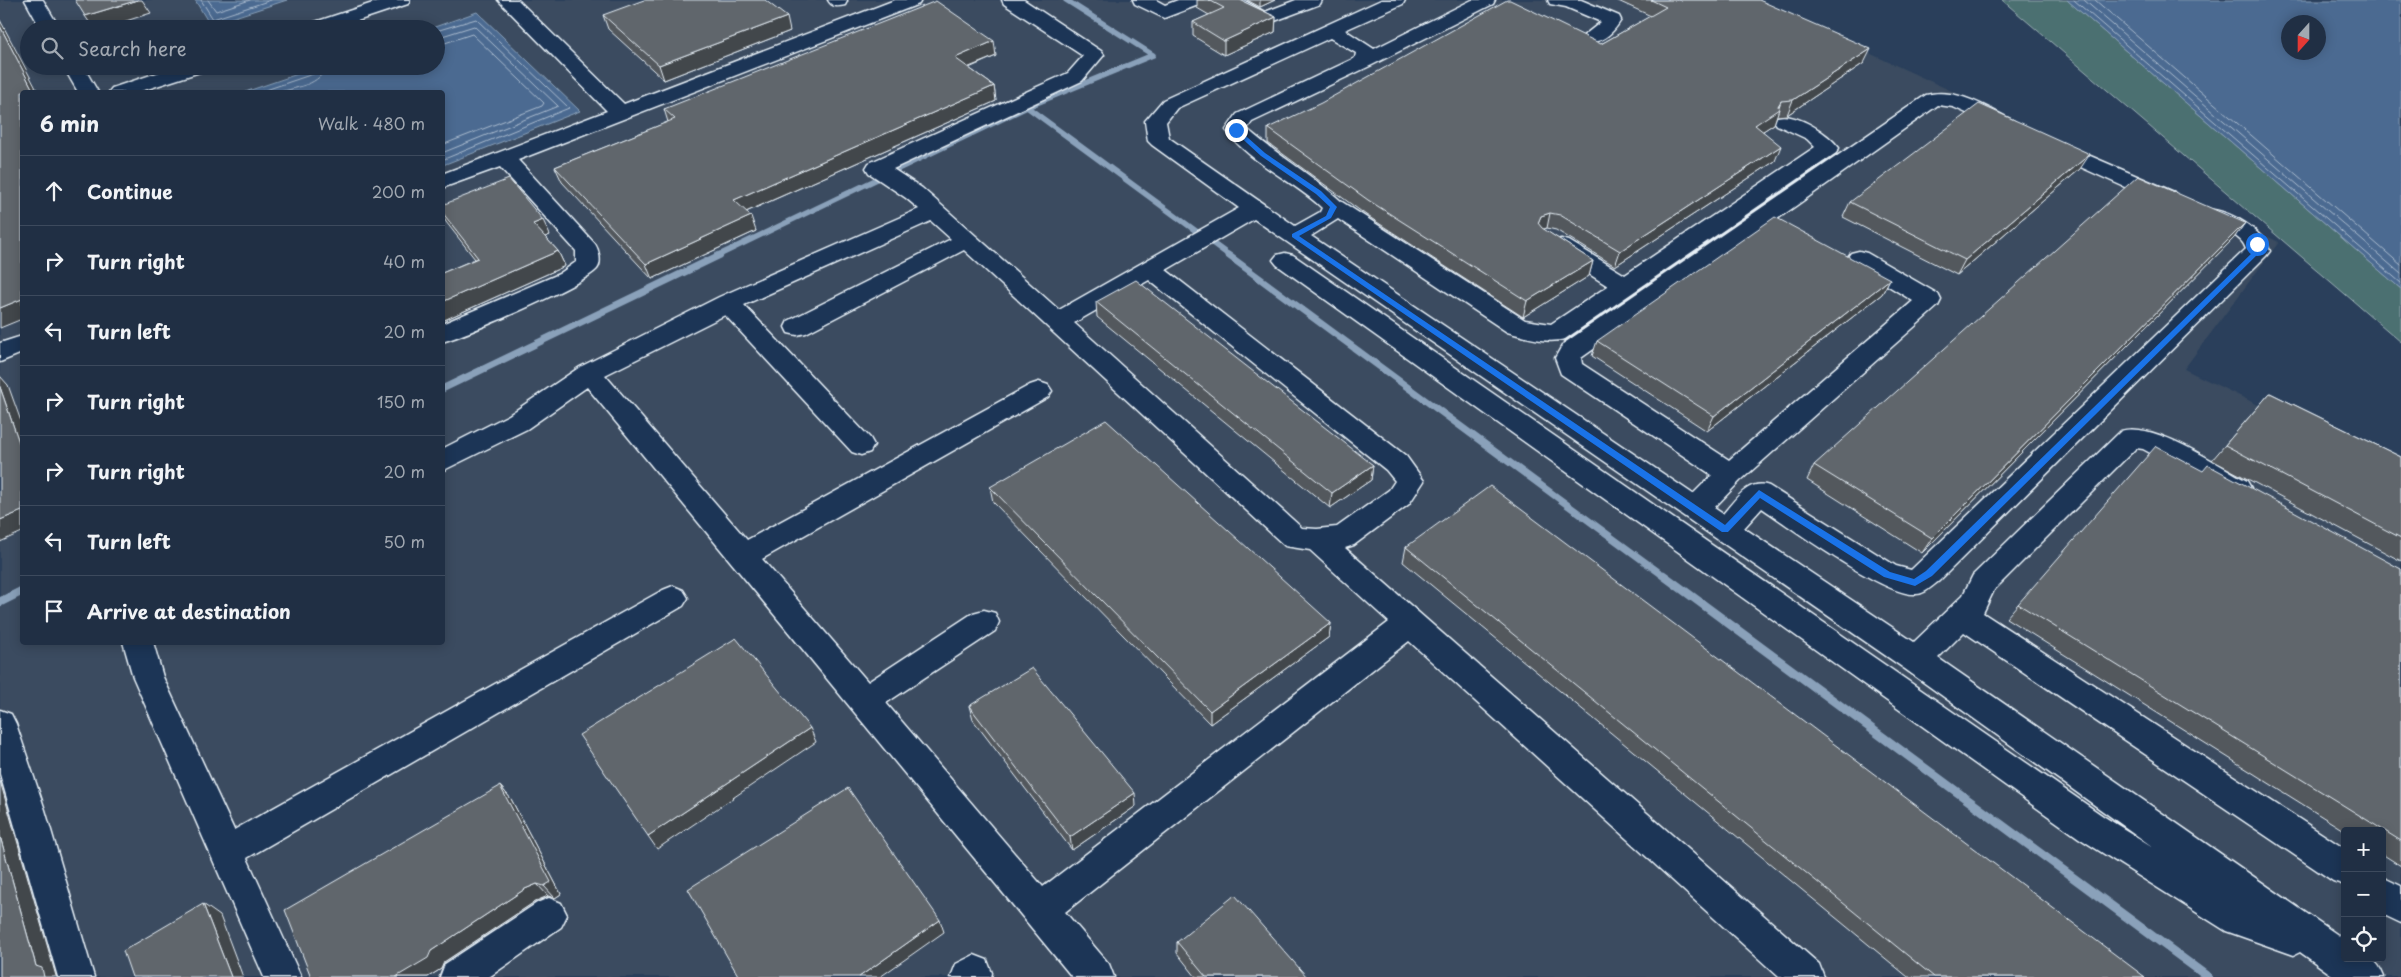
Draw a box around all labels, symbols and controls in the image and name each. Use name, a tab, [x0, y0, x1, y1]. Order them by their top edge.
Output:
north arrow	[2281, 15, 2326, 60]
search box	[20, 20, 445, 75]
icon: search	[38, 34, 66, 62]
text: Search here	[78, 34, 187, 62]
text: 6 min	[40, 107, 99, 139]
text: Walk · 480 m	[318, 111, 425, 135]
route end	[1225, 119, 1248, 142]
icon: ahead	[40, 177, 68, 205]
text: Continue	[87, 177, 173, 205]
text: 200 m	[372, 179, 425, 203]
route start	[2246, 233, 2269, 256]
icon: right	[40, 247, 68, 275]
text: Turn right	[87, 247, 185, 275]
text: 40 m	[383, 249, 425, 273]
icon: left	[40, 317, 68, 345]
text: Turn left	[87, 317, 171, 345]
text: 20 m	[384, 319, 425, 343]
icon: right	[40, 387, 68, 415]
text: Turn right	[87, 387, 185, 415]
text: 150 m	[377, 389, 425, 413]
icon: right	[40, 457, 68, 485]
text: Turn right	[87, 457, 185, 485]
text: 20 m	[384, 459, 425, 483]
icon: left	[40, 527, 68, 555]
text: Turn left	[87, 527, 171, 555]
text: 50 m	[384, 529, 425, 553]
icon: arrive	[40, 597, 68, 625]
text: Arrive at destination	[87, 597, 291, 625]
map controls	[2341, 827, 2386, 962]
button: +	[2341, 827, 2386, 872]
button: −	[2341, 872, 2386, 917]
button: locate	[2341, 917, 2386, 962]

